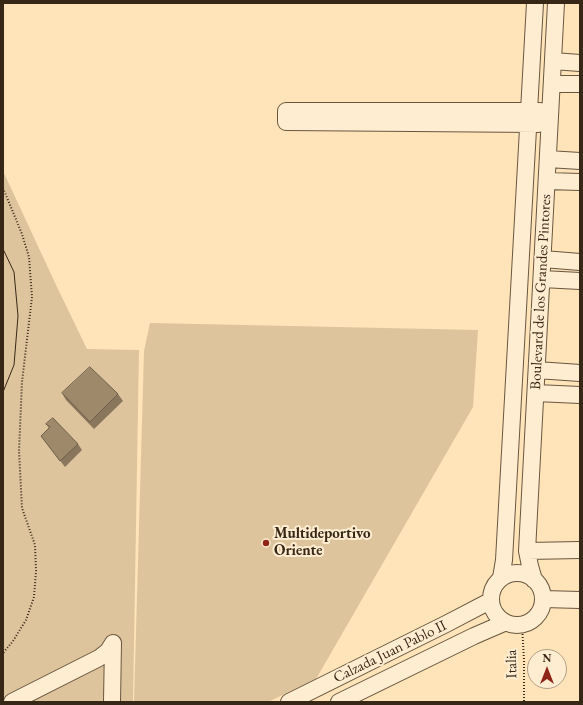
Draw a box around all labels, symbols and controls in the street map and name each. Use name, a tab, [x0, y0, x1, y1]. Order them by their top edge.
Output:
street label: Boulevard de los Grandes Pintores	[527, 194, 555, 390]
place label: Multideportivo Oriente	[274, 525, 371, 560]
marker: Multideportivo Oriente	[261, 538, 271, 548]
street label: Calzada Juan Pablo II	[331, 617, 449, 687]
street label: Italia	[503, 649, 521, 679]
north arrow	[527, 649, 567, 689]
text: N	[543, 651, 551, 665]

